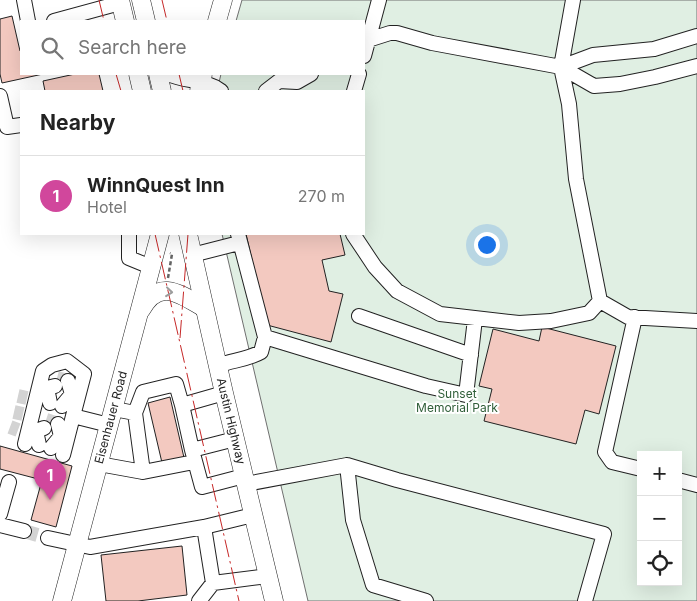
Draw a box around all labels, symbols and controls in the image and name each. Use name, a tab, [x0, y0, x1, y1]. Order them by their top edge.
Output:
search box	[20, 20, 365, 75]
icon: search	[38, 34, 66, 62]
text: Search here	[78, 36, 187, 59]
text: Nearby	[40, 110, 115, 135]
text: WinnQuest Inn	[87, 174, 225, 197]
text: 1	[53, 186, 59, 206]
text: 270 m	[298, 186, 345, 206]
text: Hotel	[87, 197, 127, 217]
your location	[474, 232, 500, 258]
one-way arrow	[165, 286, 173, 297]
street label: Eisenhauer Road	[91, 369, 130, 465]
street label: Austin Highway	[214, 376, 249, 466]
park label: Sunset Memorial Park	[416, 386, 498, 415]
map controls	[637, 451, 682, 586]
button: +	[637, 451, 682, 496]
pin: 1	[34, 459, 66, 500]
button: −	[637, 496, 682, 541]
button: locate	[637, 541, 682, 586]

